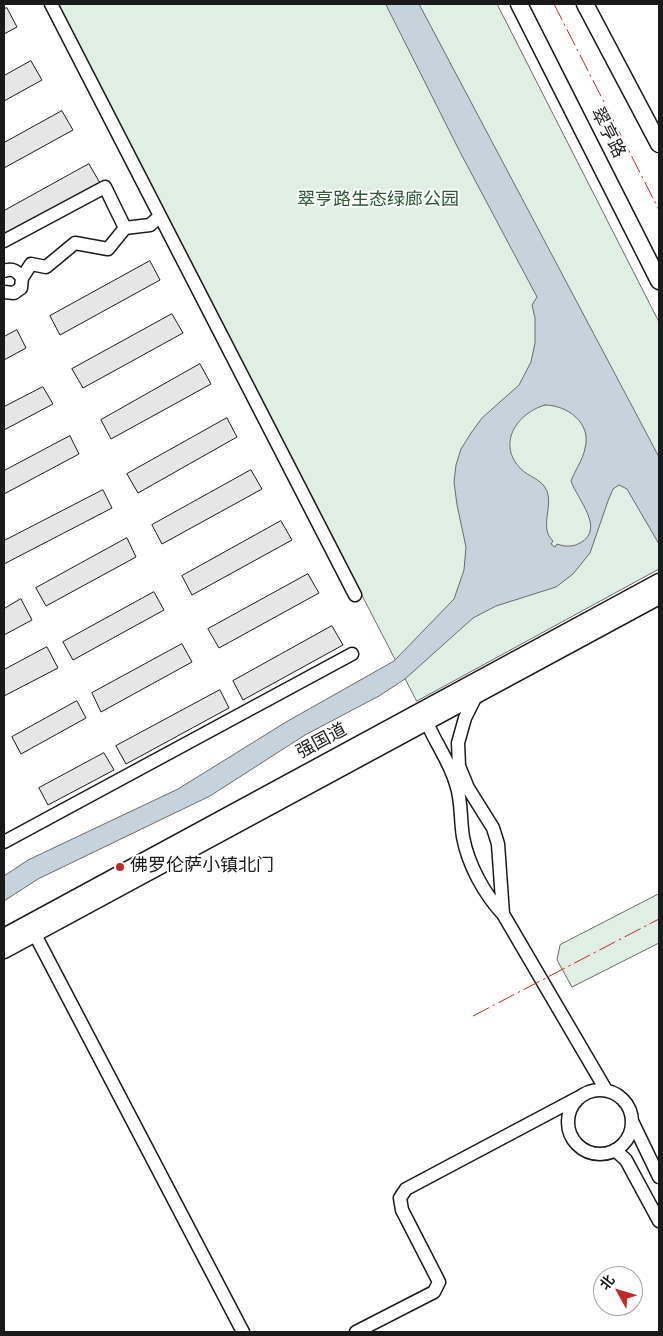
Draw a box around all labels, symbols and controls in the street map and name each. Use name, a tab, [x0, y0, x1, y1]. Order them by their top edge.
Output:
street label: 翠亨路	[585, 104, 629, 162]
park label: 翠亨路生态绿廊公园	[297, 190, 459, 212]
street label: 强国道	[293, 720, 351, 764]
place label: 佛罗伦萨小镇北门	[130, 856, 274, 878]
marker: 佛罗伦萨小镇北门	[114, 861, 126, 873]
north arrow	[593, 1266, 643, 1316]
text: 北	[595, 1270, 619, 1294]

